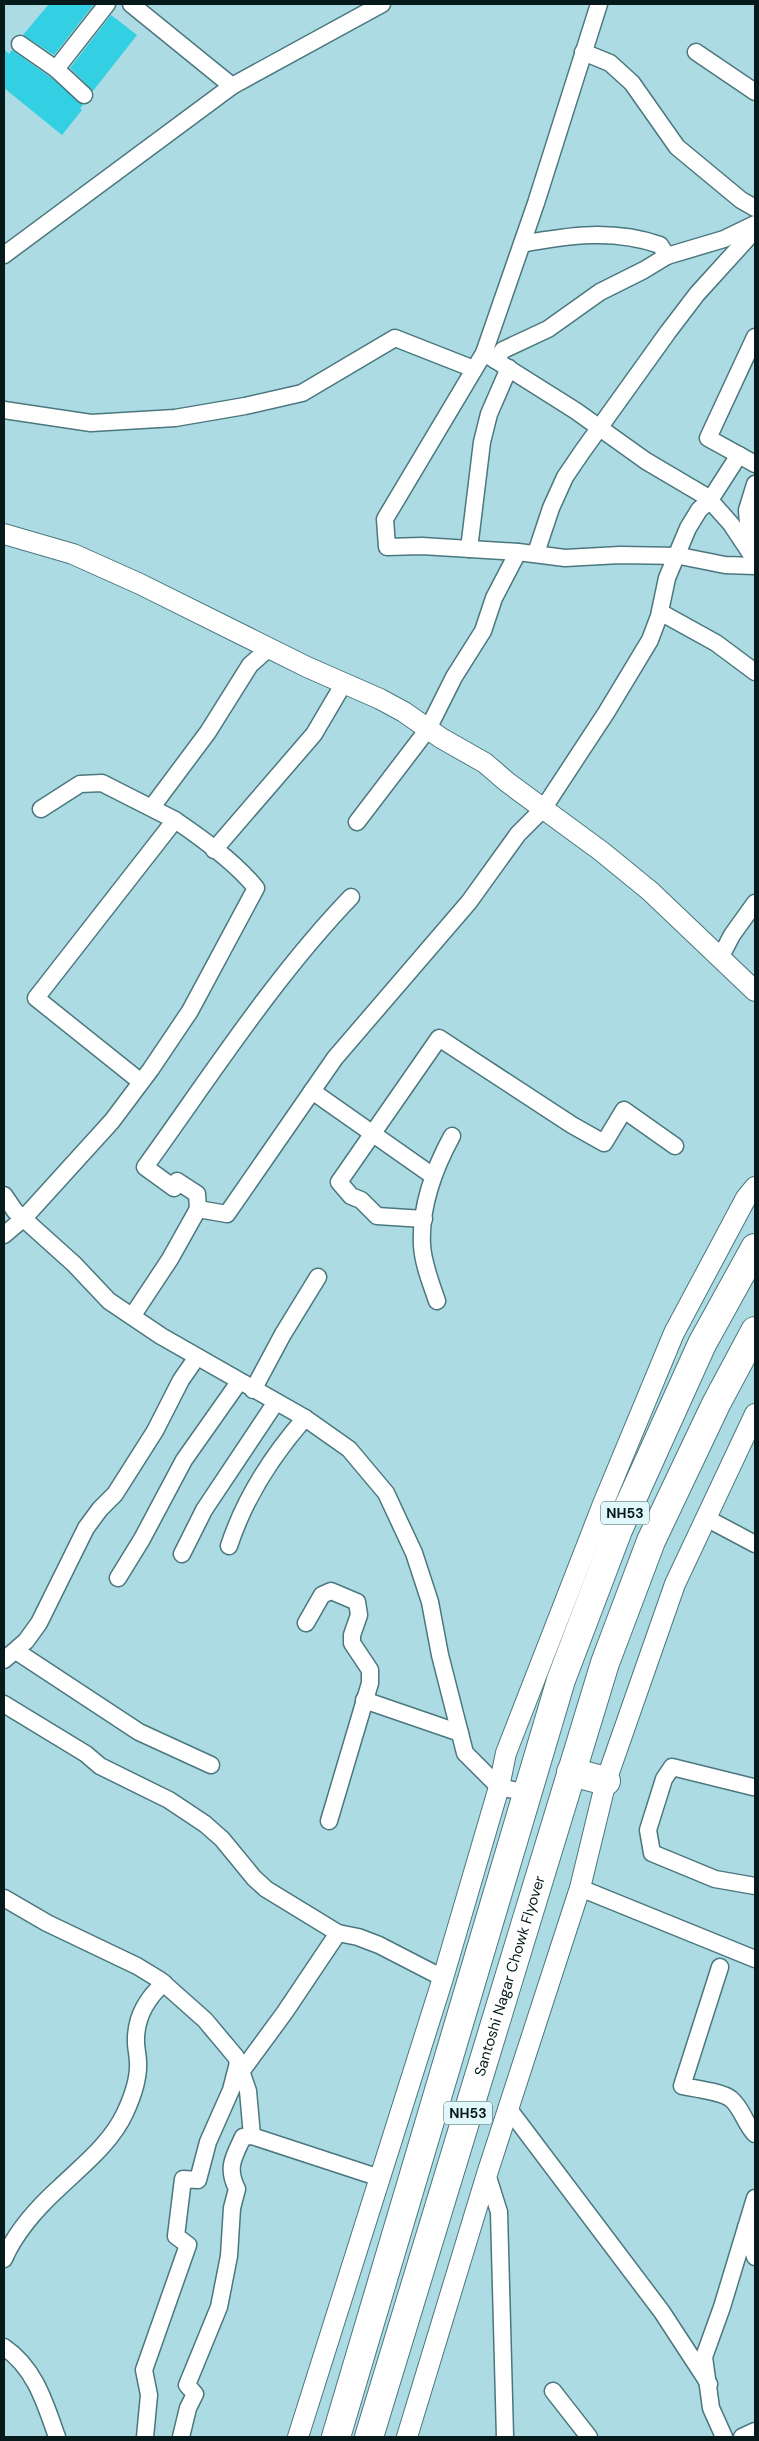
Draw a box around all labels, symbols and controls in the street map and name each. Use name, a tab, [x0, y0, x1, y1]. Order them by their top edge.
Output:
road number: NH53	[601, 1502, 649, 1525]
street label: Santoshi Nagar Chowk Flyover	[470, 1873, 550, 2079]
road number: NH53	[444, 2102, 492, 2124]

